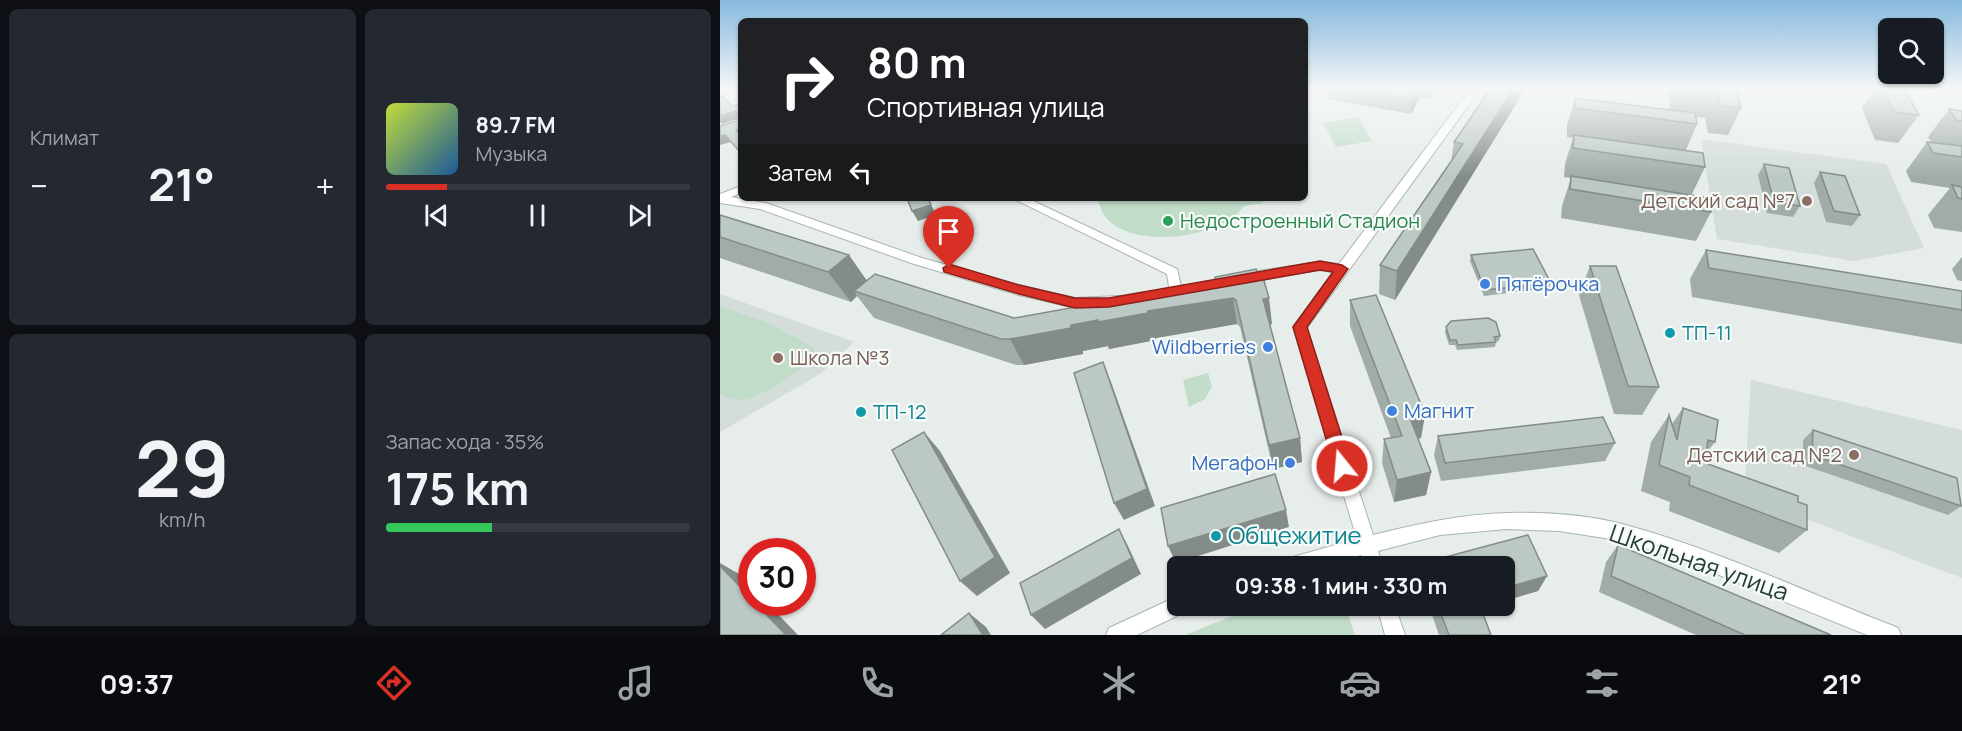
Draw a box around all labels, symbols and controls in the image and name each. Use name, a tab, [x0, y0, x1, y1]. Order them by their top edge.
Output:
map controls	[1878, 18, 1944, 84]
button: search	[1878, 18, 1944, 84]
text: 80 m	[867, 33, 967, 91]
icon: right	[768, 42, 846, 120]
text: Спортивная улица	[867, 88, 1105, 125]
text: 89.7 FM	[476, 110, 556, 140]
text: Климат	[30, 124, 99, 151]
text: Музыка	[476, 140, 547, 167]
text: 21°	[148, 153, 215, 215]
icon: left	[844, 156, 877, 189]
text: Затем	[768, 158, 832, 188]
text: −	[30, 163, 48, 208]
text: +	[315, 163, 335, 208]
place label: Детский сад №7	[1641, 187, 1795, 214]
marker: Детский сад №7	[1800, 194, 1814, 208]
icon: previous	[420, 199, 453, 232]
icon: pause	[521, 199, 554, 232]
icon: next	[623, 199, 656, 232]
pin	[923, 206, 974, 268]
place label: Недостроенный Стадион	[1180, 207, 1420, 234]
marker: Недостроенный Стадион	[1161, 214, 1175, 228]
icon: arrive	[932, 215, 965, 248]
place label: Пятёрочка	[1497, 270, 1599, 297]
marker: Пятёрочка	[1478, 277, 1492, 291]
place label: ТП-11	[1682, 319, 1732, 346]
marker: ТП-11	[1663, 326, 1677, 340]
place label: Wildberries	[1152, 333, 1256, 360]
marker: Wildberries	[1261, 340, 1275, 354]
place label: Школа №3	[790, 344, 890, 371]
marker: Школа №3	[771, 351, 785, 365]
place label: Магнит	[1404, 397, 1475, 424]
place label: ТП-12	[873, 398, 926, 425]
marker: Магнит	[1385, 404, 1399, 418]
marker: ТП-12	[854, 405, 868, 419]
text: 29	[135, 414, 230, 520]
text: Запас хода · 35%	[386, 428, 544, 455]
position arrow	[1310, 434, 1374, 498]
place label: Детский сад №2	[1686, 441, 1842, 468]
marker: Детский сад №2	[1847, 448, 1861, 462]
place label: Мегафон	[1191, 449, 1278, 476]
marker: Мегафон	[1283, 456, 1297, 470]
text: 175 km	[386, 457, 529, 519]
text: km/h	[159, 506, 206, 533]
street label: Школьная улица	[1606, 515, 1793, 608]
place label: Общежитие	[1228, 518, 1362, 551]
marker: Общежитие	[1209, 529, 1223, 543]
speed limit sign: 30	[738, 538, 816, 616]
text: 09:38 · 1 мин · 330 m	[1235, 571, 1447, 601]
icon: directions	[373, 662, 415, 704]
icon: music	[615, 662, 657, 704]
icon: phone	[856, 662, 898, 704]
icon: climate	[1098, 662, 1140, 704]
icon: car	[1339, 662, 1381, 704]
icon: filters	[1581, 662, 1623, 704]
text: 09:37	[100, 665, 174, 702]
text: 21°	[1822, 665, 1862, 702]

